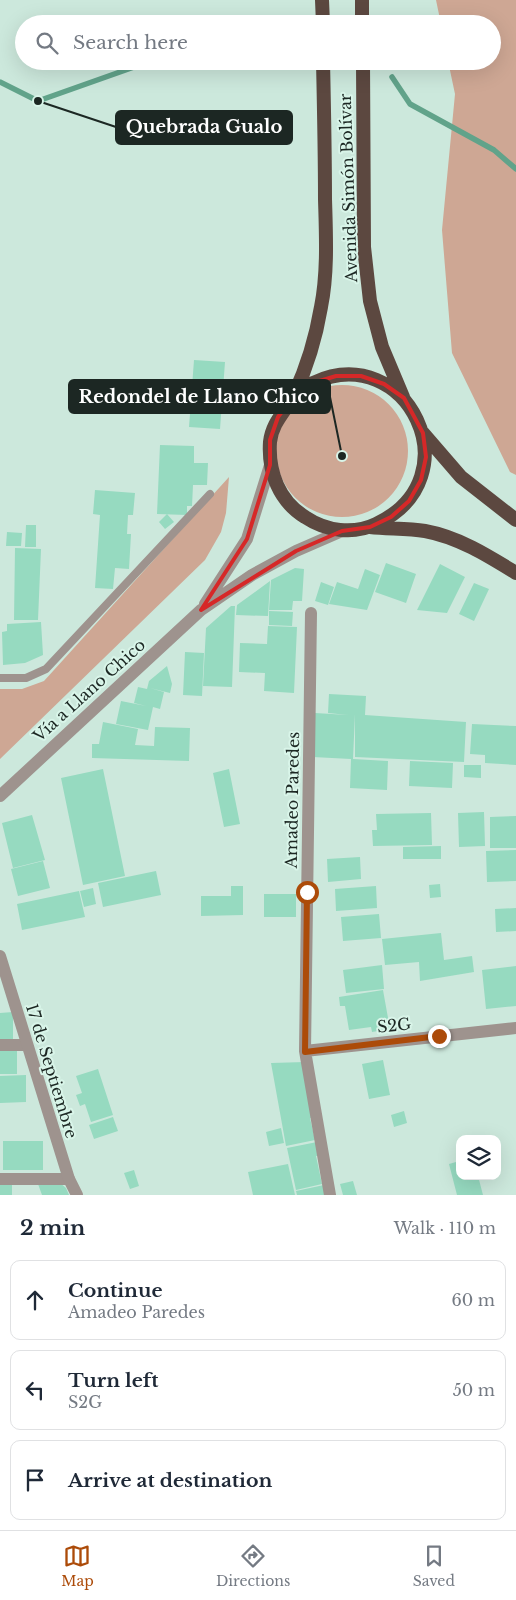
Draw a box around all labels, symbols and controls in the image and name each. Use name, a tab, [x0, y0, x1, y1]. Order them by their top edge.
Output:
search box	[15, 15, 501, 70]
icon: search	[33, 29, 61, 57]
text: Search here	[73, 31, 188, 54]
street label: Avenida Simón Bolívar	[335, 93, 361, 284]
callout: Quebrada Gualo	[116, 111, 292, 144]
text: Quebrada Gualo	[126, 116, 282, 138]
callout: Redondel de Llano Chico	[69, 380, 330, 413]
text: Redondel de Llano Chico	[79, 386, 320, 408]
street label: Vía a Llano Chico	[28, 634, 149, 746]
street label: Amadeo Paredes	[281, 731, 303, 870]
route start	[296, 881, 319, 904]
street label: 17 de Septiembre	[22, 1001, 82, 1141]
street label: S2G	[376, 1013, 412, 1037]
route end	[428, 1025, 451, 1048]
map controls	[456, 1135, 501, 1180]
button: layers	[456, 1135, 501, 1180]
text: 2 min	[20, 1215, 85, 1241]
text: Walk · 110 m	[394, 1218, 496, 1238]
text: Continue	[68, 1279, 163, 1302]
icon: ahead	[21, 1286, 49, 1314]
text: 60 m	[452, 1290, 495, 1310]
text: Amadeo Paredes	[68, 1302, 205, 1322]
text: Turn left	[68, 1369, 159, 1392]
icon: left	[21, 1376, 49, 1404]
text: 50 m	[453, 1380, 495, 1400]
text: S2G	[68, 1392, 102, 1412]
icon: arrive	[21, 1466, 49, 1494]
text: Arrive at destination	[68, 1469, 272, 1492]
tab: Map	[61, 1542, 94, 1590]
tab: Directions	[216, 1542, 290, 1590]
tab: Saved	[413, 1542, 455, 1590]

